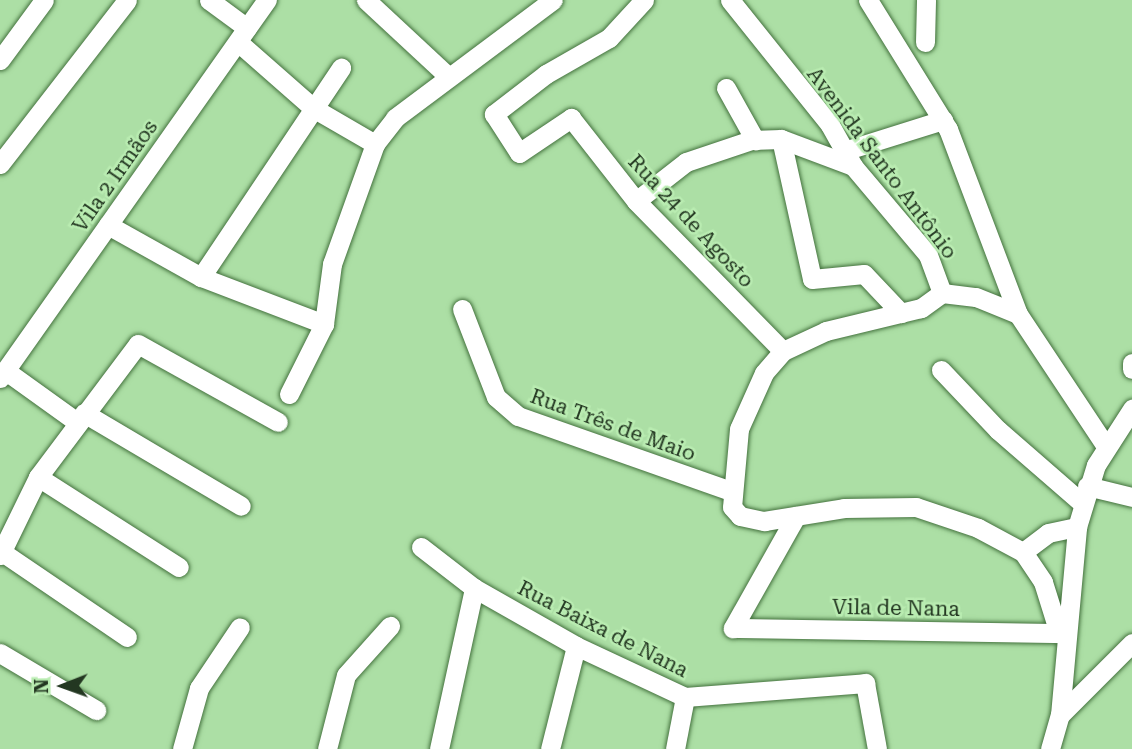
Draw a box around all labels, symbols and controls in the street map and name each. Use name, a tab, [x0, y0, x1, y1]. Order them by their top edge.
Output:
street label: Avenida Santo Antônio	[802, 62, 962, 264]
street label: Vila 2 Irmãos	[67, 115, 163, 237]
street label: Rua 24 de Agosto	[623, 149, 759, 293]
street label: Rua Três de Maio	[527, 383, 699, 467]
street label: Rua Baixa de Nana	[514, 575, 692, 683]
street label: Vila de Nana	[832, 594, 960, 622]
north arrow	[28, 651, 98, 721]
text: N	[30, 679, 53, 694]

